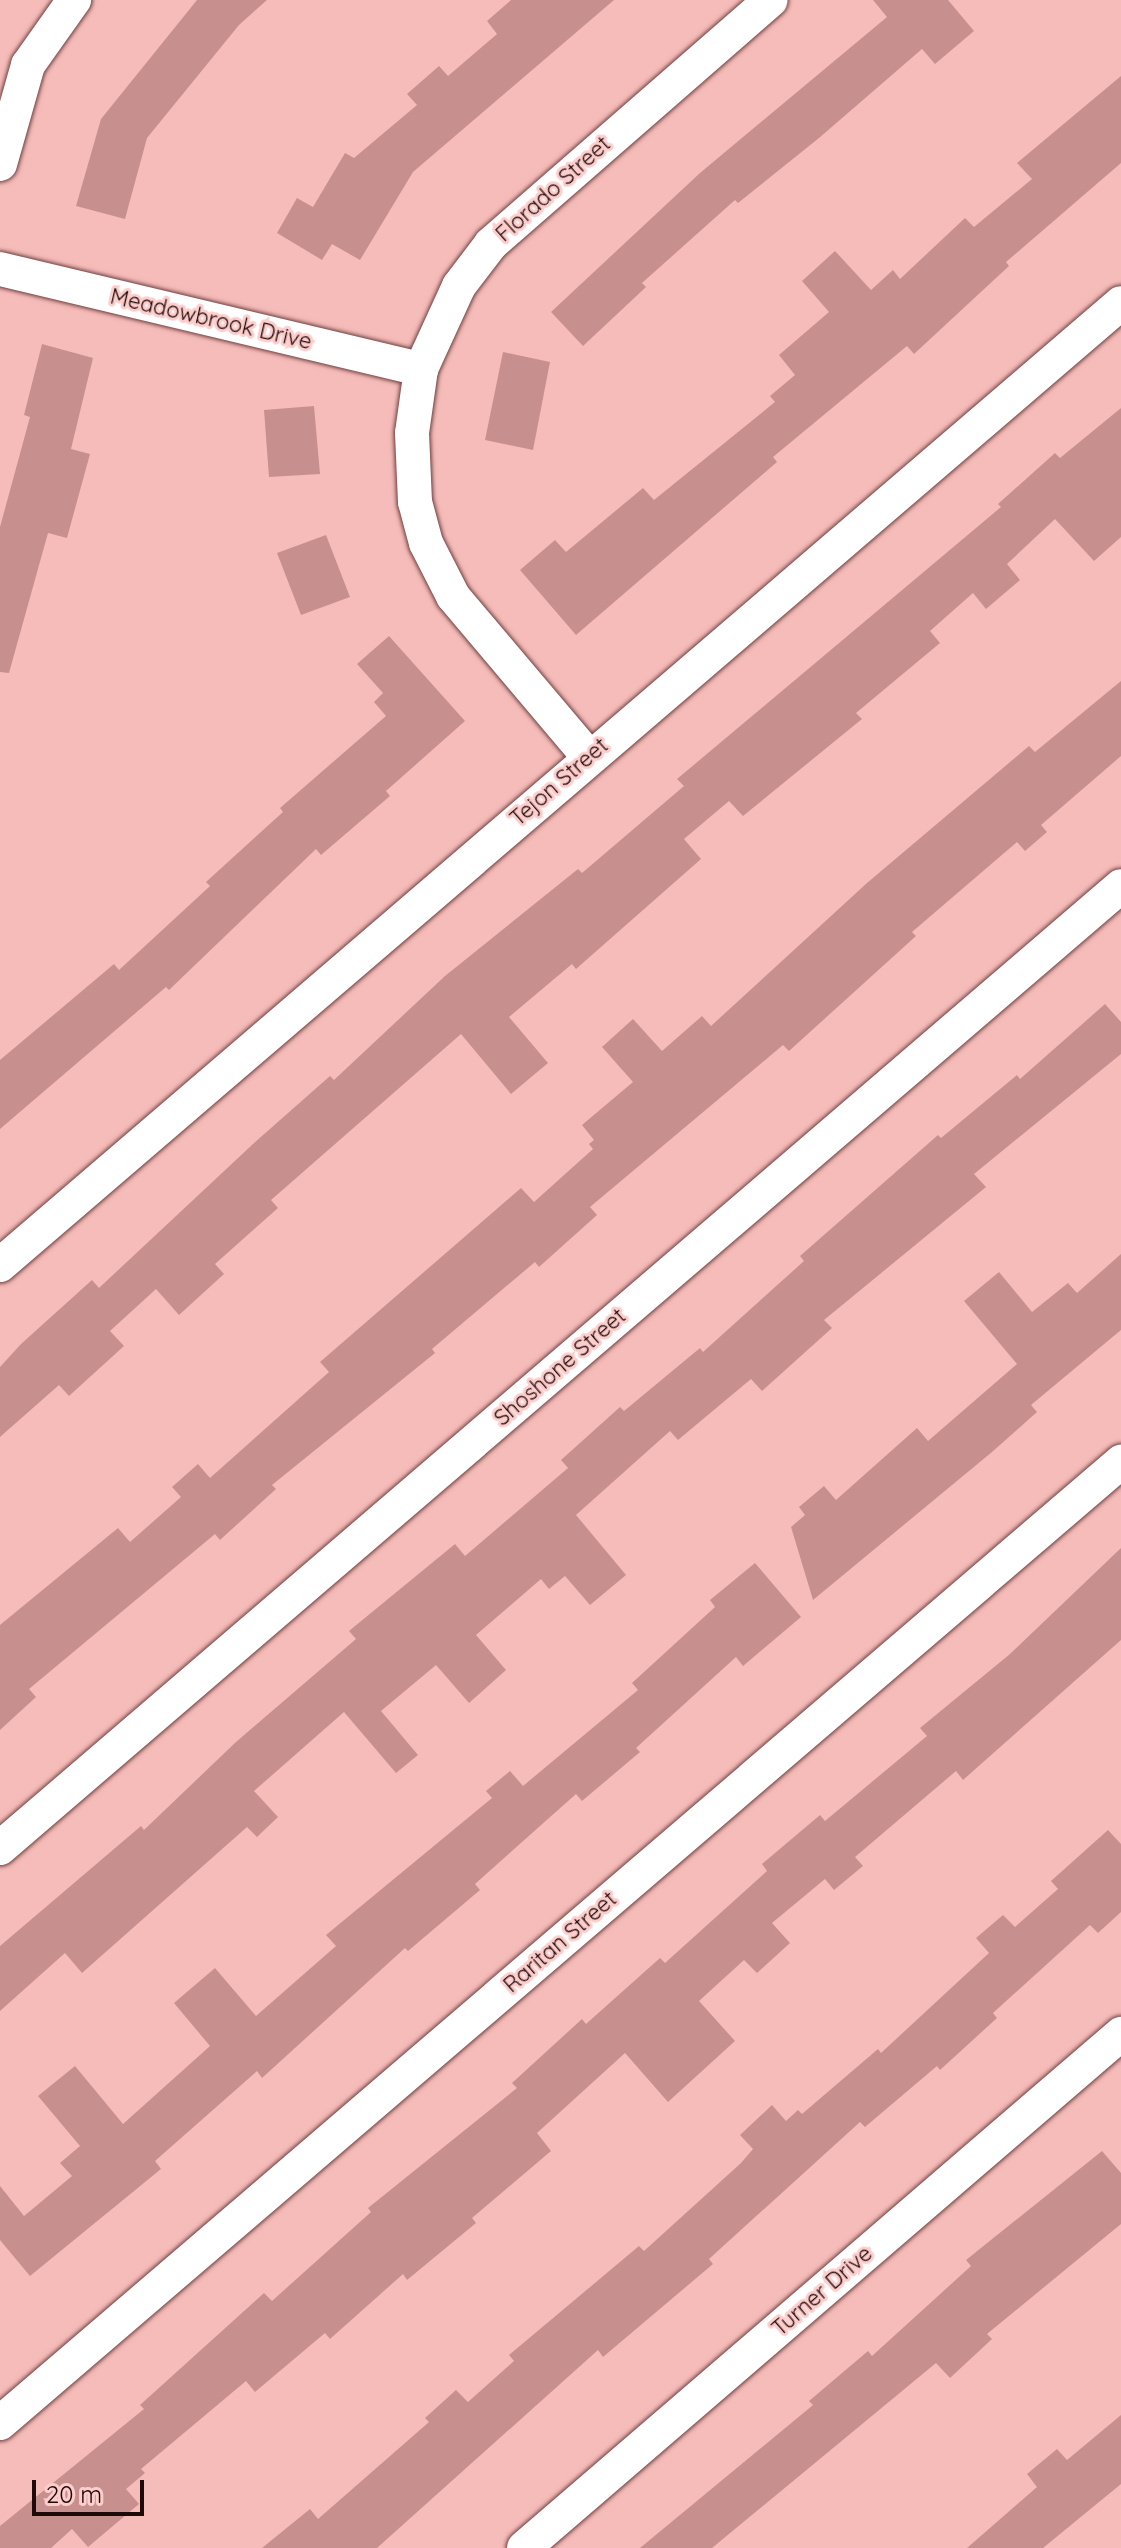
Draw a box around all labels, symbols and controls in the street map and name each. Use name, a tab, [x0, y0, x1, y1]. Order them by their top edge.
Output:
street label: Florado Street	[490, 131, 616, 247]
street label: Meadowbrook Drive	[108, 283, 314, 355]
street label: Tejon Street	[505, 732, 613, 832]
street label: Shoshone Street	[489, 1303, 631, 1431]
street label: Raritan Street	[498, 1886, 622, 1998]
street label: Turner Drive	[766, 2240, 878, 2342]
scale bar	[36, 2464, 148, 2514]
text: 20 m	[46, 2479, 102, 2509]

